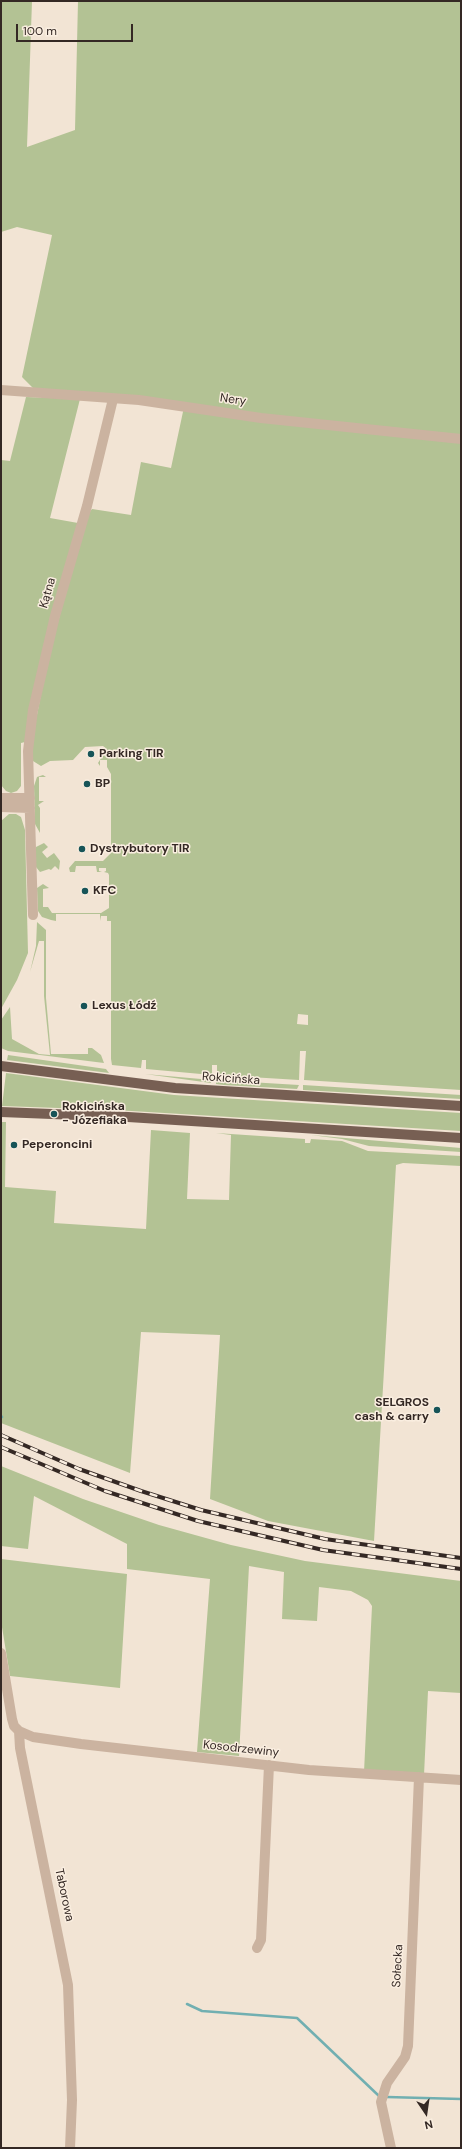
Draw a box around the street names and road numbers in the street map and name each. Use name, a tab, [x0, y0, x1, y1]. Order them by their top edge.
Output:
street label: Nery	[219, 391, 247, 409]
street label: Kątna	[37, 576, 59, 610]
street label: Rokicińska	[202, 1070, 260, 1088]
street label: Kosodrzewiny	[202, 1738, 280, 1760]
street label: Taborowa	[51, 1867, 77, 1923]
street label: Sołecka	[390, 1944, 406, 1988]

